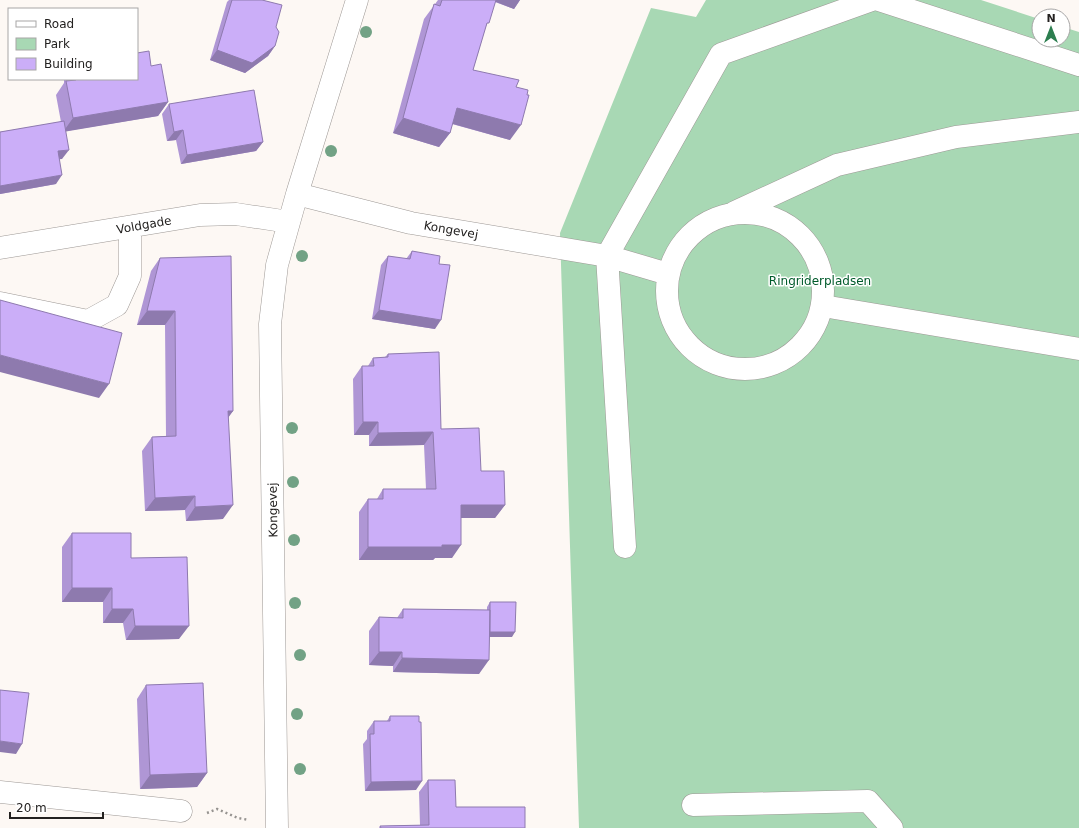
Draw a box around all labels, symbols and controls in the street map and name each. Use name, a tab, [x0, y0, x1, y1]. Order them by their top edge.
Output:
legend	[8, 8, 138, 80]
north arrow	[1031, 8, 1071, 48]
text: N	[1046, 12, 1056, 25]
text: Road	[44, 17, 74, 31]
text: Park	[44, 37, 70, 51]
text: Building	[44, 57, 93, 71]
street label: Voldgade	[115, 213, 173, 237]
street label: Kongevej	[423, 218, 479, 242]
park label: Ringriderpladsen	[769, 274, 871, 288]
street label: Kongevej	[266, 482, 280, 538]
scale bar	[10, 794, 103, 820]
text: 20 m	[16, 801, 47, 815]

